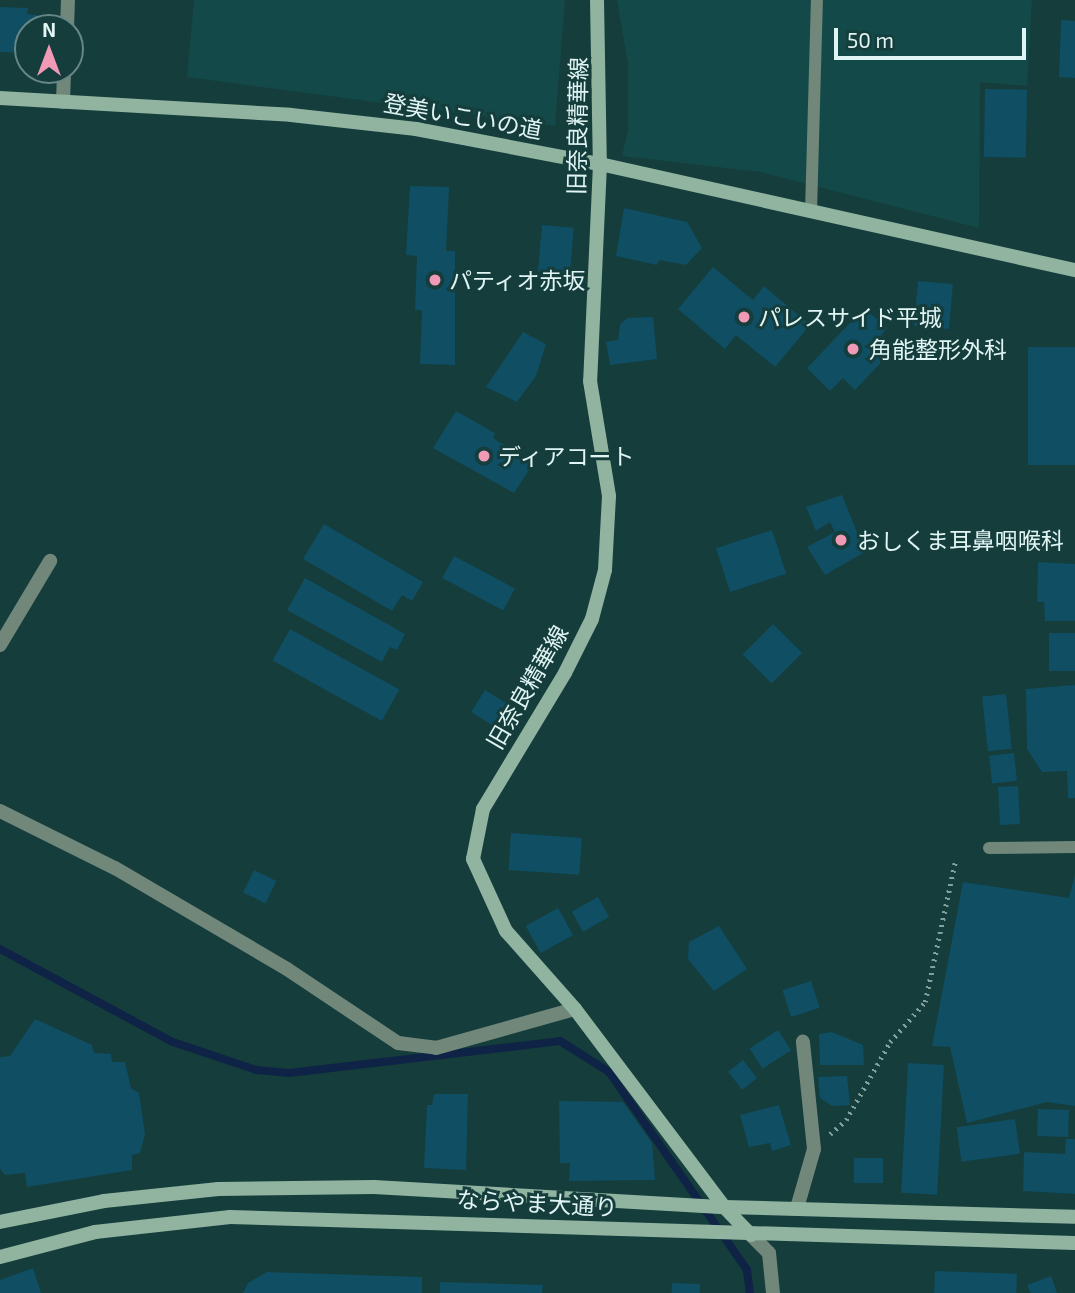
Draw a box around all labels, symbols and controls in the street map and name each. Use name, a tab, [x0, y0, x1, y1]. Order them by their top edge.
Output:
north arrow	[14, 14, 84, 84]
scale bar	[837, 14, 1030, 58]
text: N	[42, 18, 56, 41]
text: 50 m	[847, 27, 894, 52]
street label: 旧奈良精華線	[562, 57, 592, 195]
street label: 登美いこいの道	[381, 88, 545, 144]
place label: パティオ赤坂	[449, 266, 587, 294]
marker: パティオ赤坂	[427, 272, 443, 288]
place label: パレスサイド平城	[758, 303, 942, 331]
marker: パレスサイド平城	[736, 309, 752, 325]
place label: 角能整形外科	[869, 335, 1007, 363]
marker: 角能整形外科	[843, 339, 863, 359]
place label: ディアコート	[498, 442, 636, 470]
marker: ディアコート	[476, 448, 492, 464]
place label: おしくま耳鼻咽喉科	[857, 526, 1064, 554]
marker: おしくま耳鼻咽喉科	[831, 530, 851, 550]
street label: 旧奈良精華線	[481, 620, 573, 754]
street label: ならやま大通り	[456, 1185, 618, 1221]

